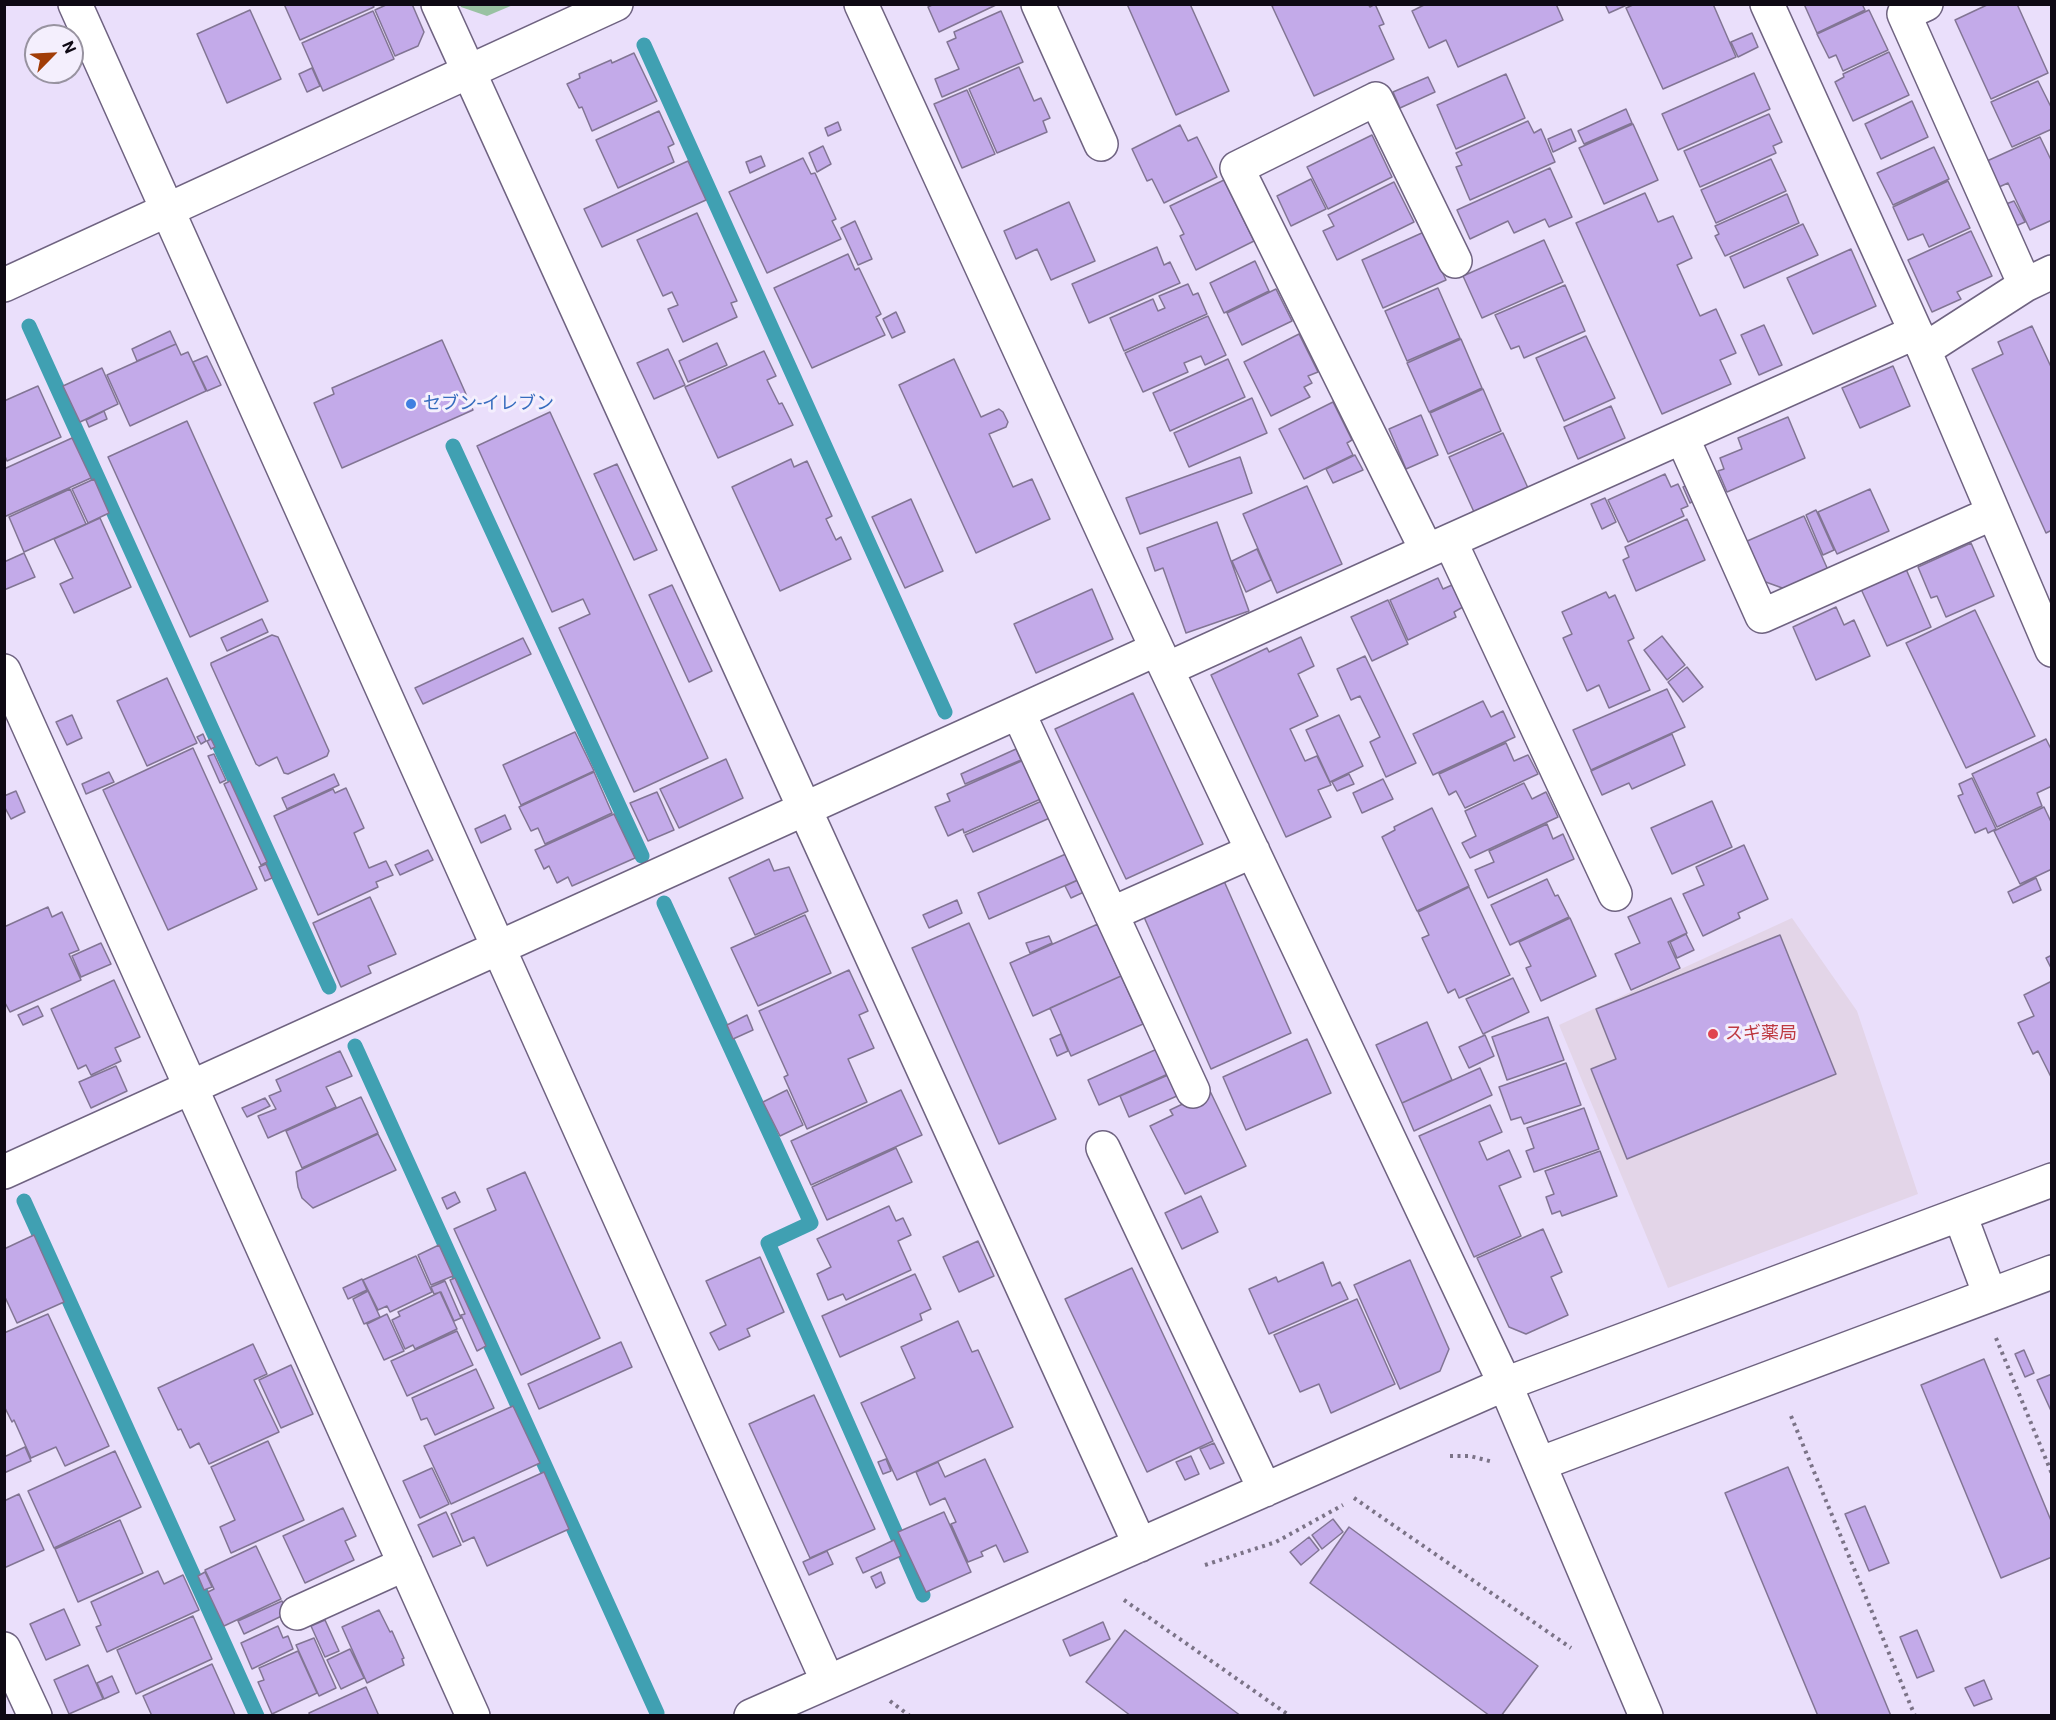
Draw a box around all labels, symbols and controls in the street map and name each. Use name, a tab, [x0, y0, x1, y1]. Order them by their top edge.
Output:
north arrow	[24, 24, 84, 84]
text: N	[58, 38, 80, 56]
place label: セブン-イレブン	[423, 393, 554, 415]
marker: セブン-イレブン	[404, 397, 418, 411]
place label: スギ薬局	[1725, 1023, 1797, 1045]
marker: スギ薬局	[1706, 1027, 1720, 1041]

